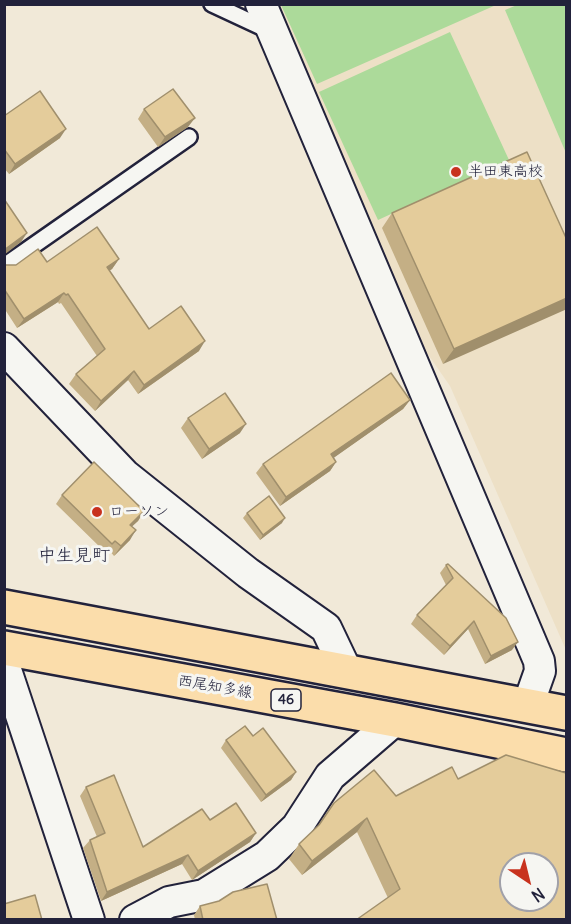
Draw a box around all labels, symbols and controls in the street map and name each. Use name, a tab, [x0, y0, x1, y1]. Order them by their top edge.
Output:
place label: 半田東高校	[468, 163, 543, 181]
marker: 半田東高校	[449, 165, 463, 179]
place label: ローソン	[109, 503, 169, 521]
marker: ローソン	[90, 505, 104, 519]
district label: 中生見町	[38, 545, 110, 567]
street label: 西尾知多線	[177, 672, 253, 702]
road number: 46	[271, 689, 301, 711]
north arrow	[499, 852, 559, 912]
text: N	[528, 884, 548, 906]

